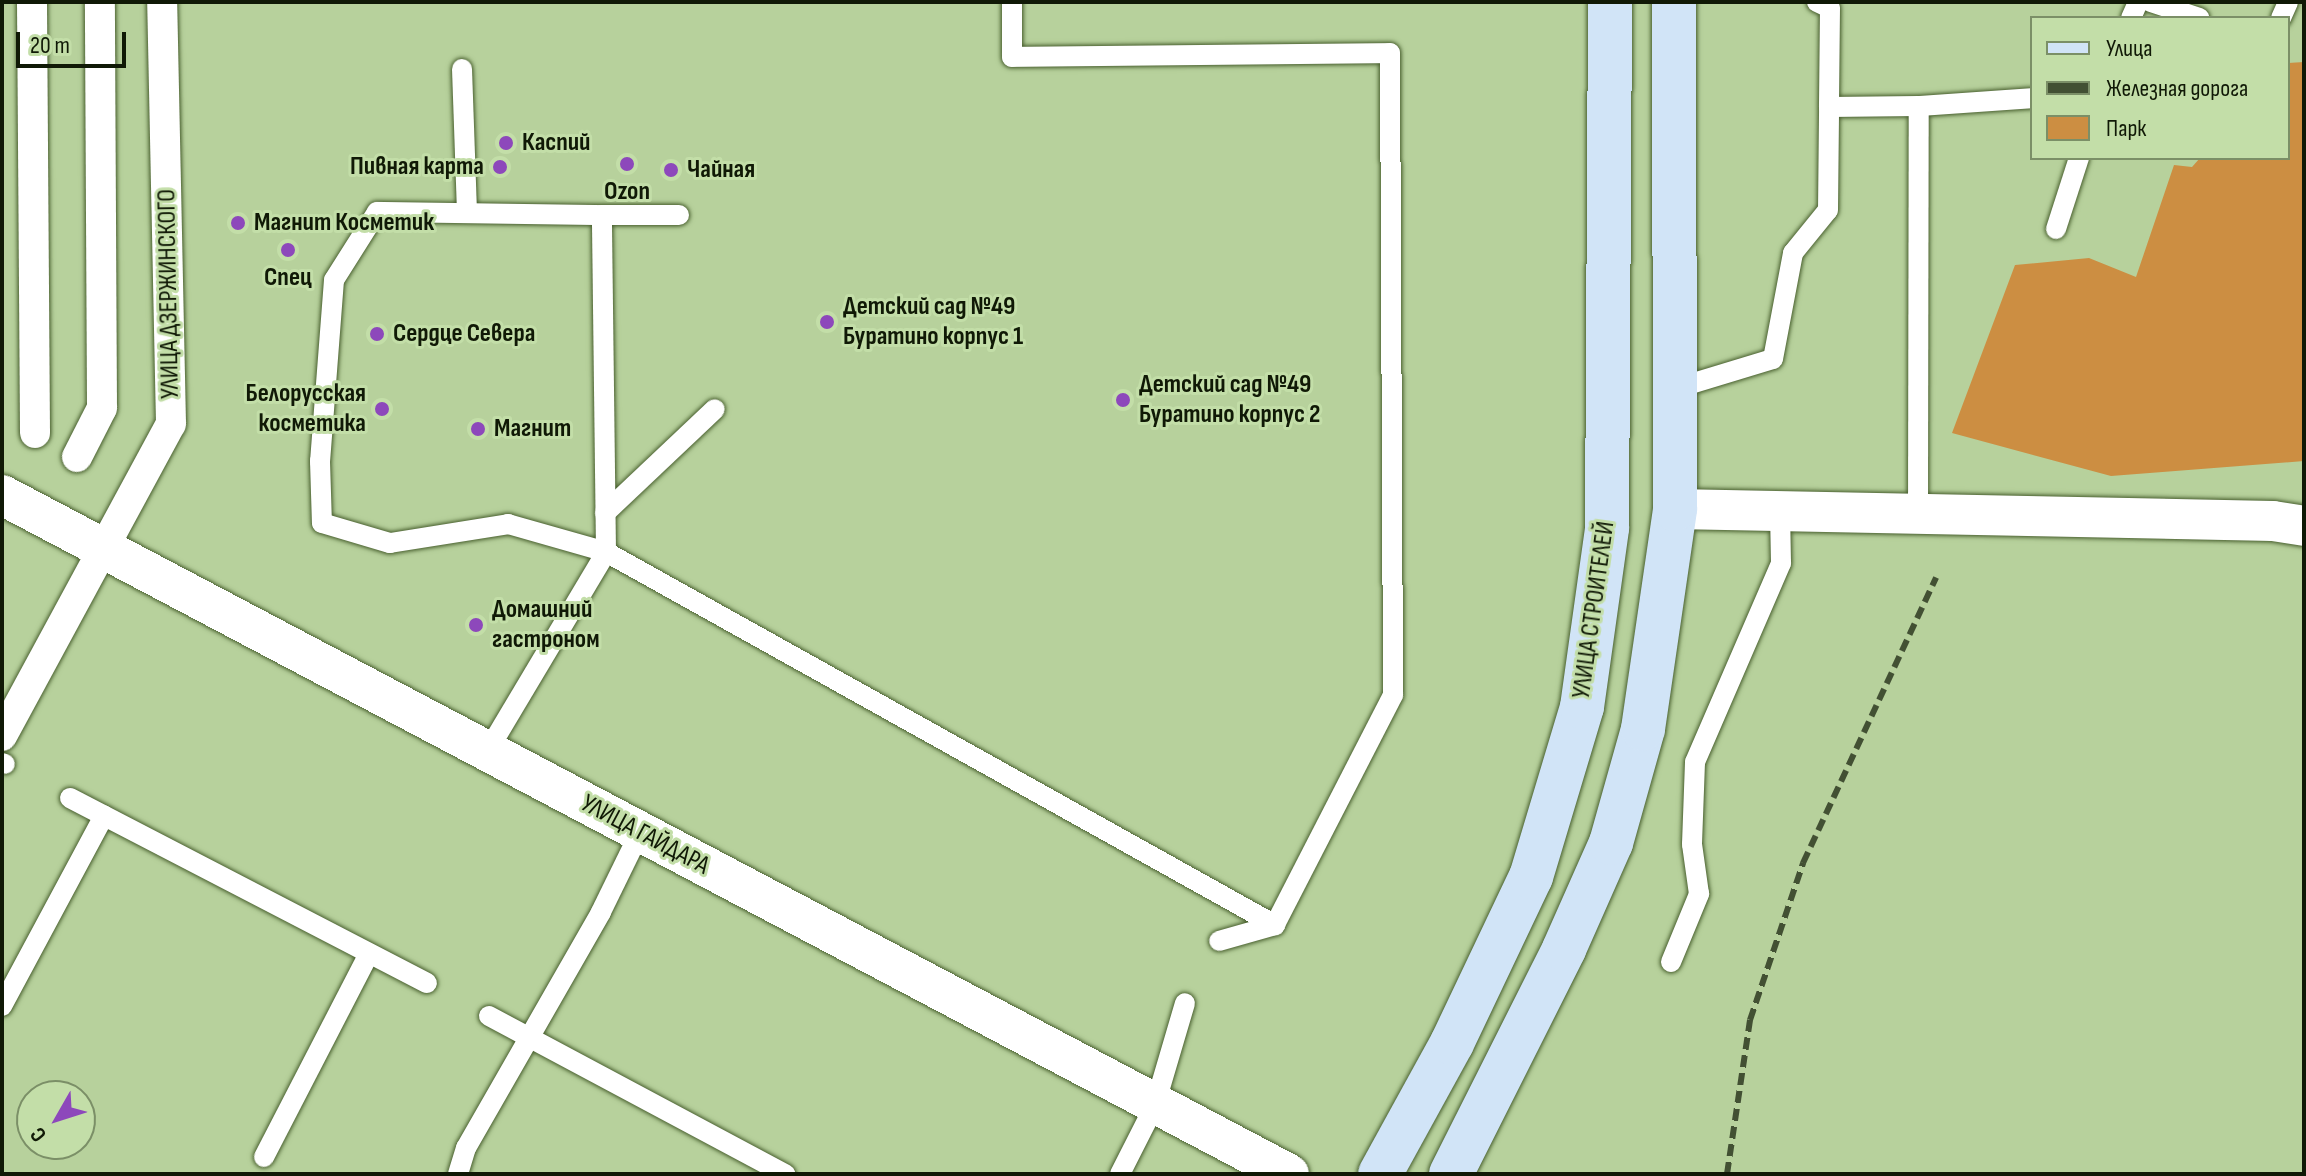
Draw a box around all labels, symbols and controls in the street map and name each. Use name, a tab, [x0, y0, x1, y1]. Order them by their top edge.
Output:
scale bar	[20, 16, 130, 66]
legend	[2030, 16, 2290, 160]
text: 20 m	[30, 31, 70, 60]
text: Улица	[2106, 34, 2152, 63]
text: Железная дорога	[2106, 74, 2248, 103]
text: Парк	[2106, 114, 2146, 143]
place label: Каспий	[522, 127, 590, 159]
marker: Каспий	[497, 134, 515, 152]
place label: Пивная карта	[350, 151, 484, 183]
place label: Чайная	[687, 154, 755, 186]
marker: Ozon	[618, 155, 636, 173]
marker: Пивная карта	[491, 158, 509, 176]
marker: Чайная	[662, 161, 680, 179]
place label: Ozon	[604, 176, 650, 208]
street label: УЛИЦА ДЗЕРЖИНСКОГО	[152, 189, 186, 399]
place label: Магнит Косметик	[254, 207, 434, 239]
marker: Магнит Косметик	[229, 214, 247, 232]
marker: Спец	[279, 241, 297, 259]
place label: Спец	[264, 262, 312, 294]
place label: Детский сад №49 Буратино корпус 1	[843, 291, 1023, 352]
marker: Детский сад №49 Буратино корпус 1	[818, 313, 836, 331]
place label: Сердце Севера	[393, 318, 535, 350]
marker: Сердце Севера	[368, 325, 386, 343]
place label: Детский сад №49 Буратино корпус 2	[1139, 369, 1320, 430]
place label: Белорусская косметика	[245, 378, 366, 440]
marker: Детский сад №49 Буратино корпус 2	[1114, 391, 1132, 409]
marker: Белорусская косметика	[373, 400, 391, 418]
place label: Магнит	[494, 413, 571, 445]
marker: Магнит	[469, 420, 487, 438]
street label: УЛИЦА СТРОИТЕЛЕЙ	[1566, 519, 1622, 701]
place label: Домашний гастроном	[492, 594, 600, 656]
marker: Домашний гастроном	[467, 616, 485, 634]
street label: УЛИЦА ГАЙДАРА	[575, 788, 715, 882]
north arrow	[16, 1080, 96, 1160]
text: С	[24, 1121, 53, 1147]

